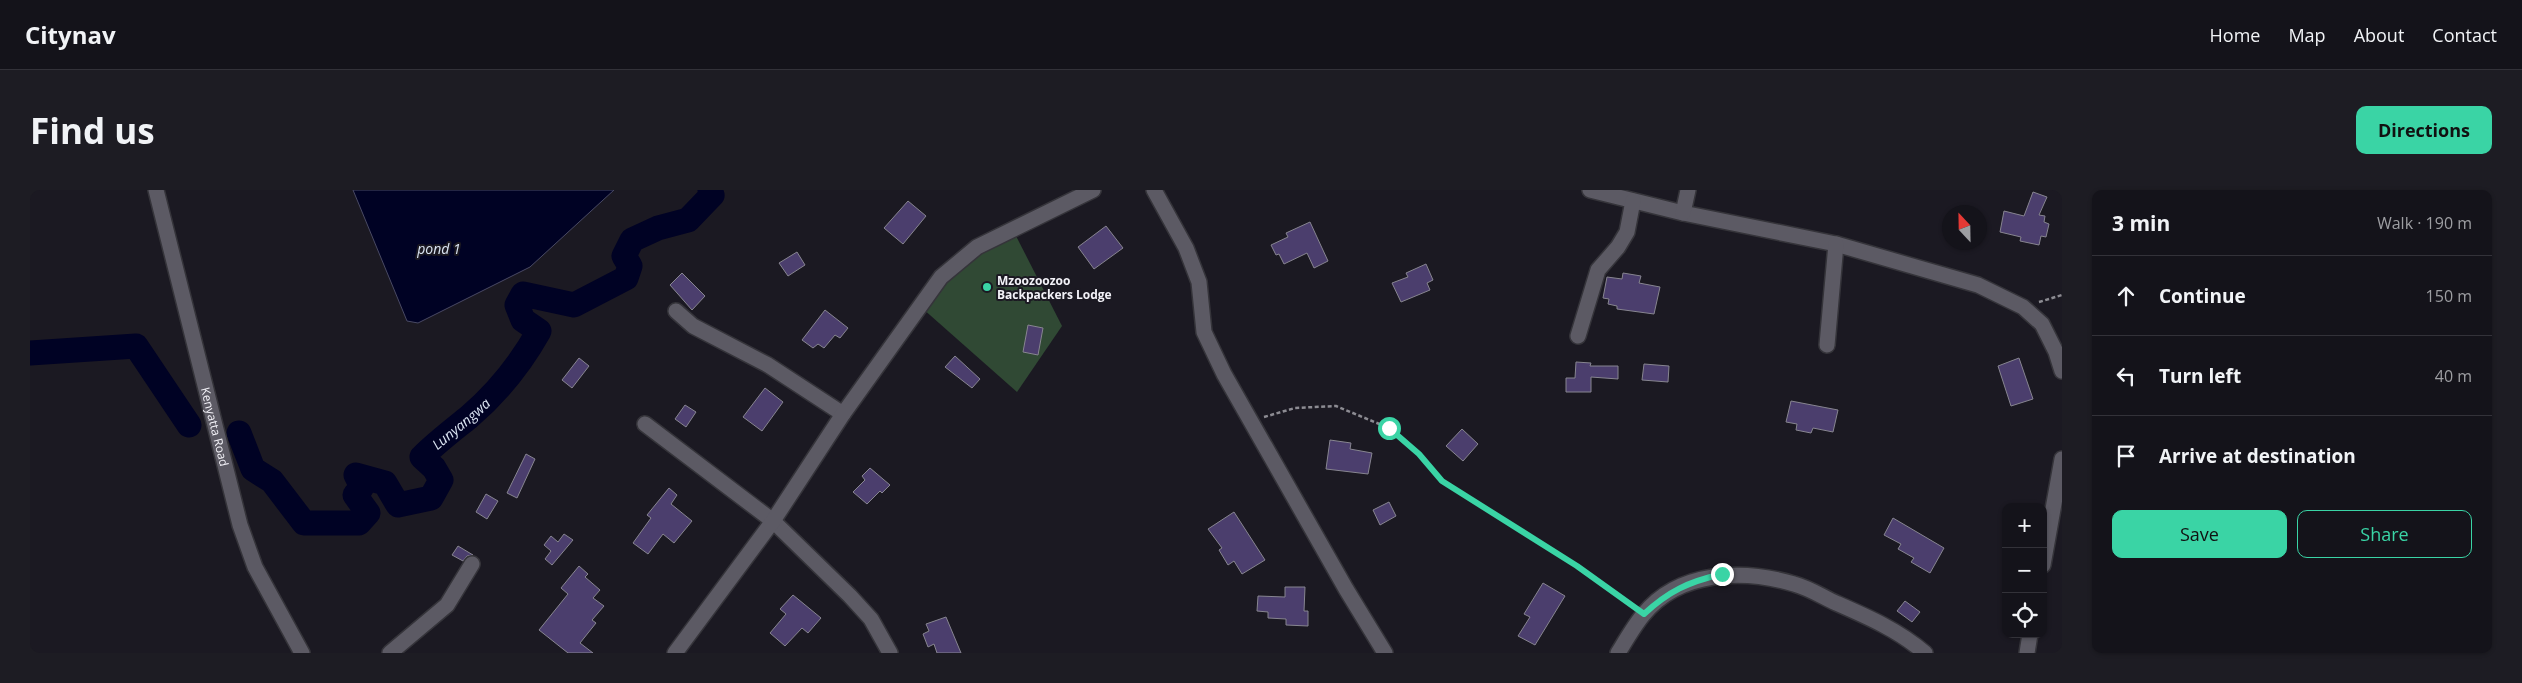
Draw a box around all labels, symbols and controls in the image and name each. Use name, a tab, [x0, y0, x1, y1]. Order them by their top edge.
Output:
text: Citynav	[25, 18, 116, 51]
text: Home	[2210, 23, 2260, 47]
text: Map	[2288, 23, 2326, 47]
text: About	[2354, 23, 2404, 47]
text: Contact	[2432, 23, 2497, 47]
button: Directions	[2356, 106, 2492, 154]
text: Find us	[30, 107, 155, 154]
north arrow	[1942, 205, 1987, 250]
text: 3 min	[2112, 209, 2170, 237]
text: Walk · 190 m	[2377, 212, 2472, 234]
water label: pond 1	[416, 239, 461, 258]
place label: Mzoozoozoo Backpackers Lodge	[997, 272, 1112, 303]
marker: Mzoozoozoo Backpackers Lodge	[981, 281, 993, 293]
icon: ahead	[2112, 282, 2140, 310]
text: Continue	[2159, 283, 2246, 309]
text: 150 m	[2426, 285, 2472, 307]
icon: left	[2112, 362, 2140, 390]
text: Turn left	[2159, 363, 2241, 389]
text: 40 m	[2435, 365, 2472, 387]
street label: Kenyatta Road	[197, 385, 233, 468]
water label: Lunyangwa	[427, 393, 494, 453]
route start	[1378, 417, 1401, 440]
icon: arrive	[2112, 442, 2140, 470]
text: Arrive at destination	[2159, 443, 2356, 469]
map controls	[2002, 503, 2047, 638]
button: +	[2002, 503, 2047, 548]
button: Save	[2112, 510, 2287, 558]
button: Share	[2297, 510, 2472, 558]
button: −	[2002, 548, 2047, 593]
route end	[1711, 563, 1734, 586]
button: locate	[2002, 593, 2047, 638]

